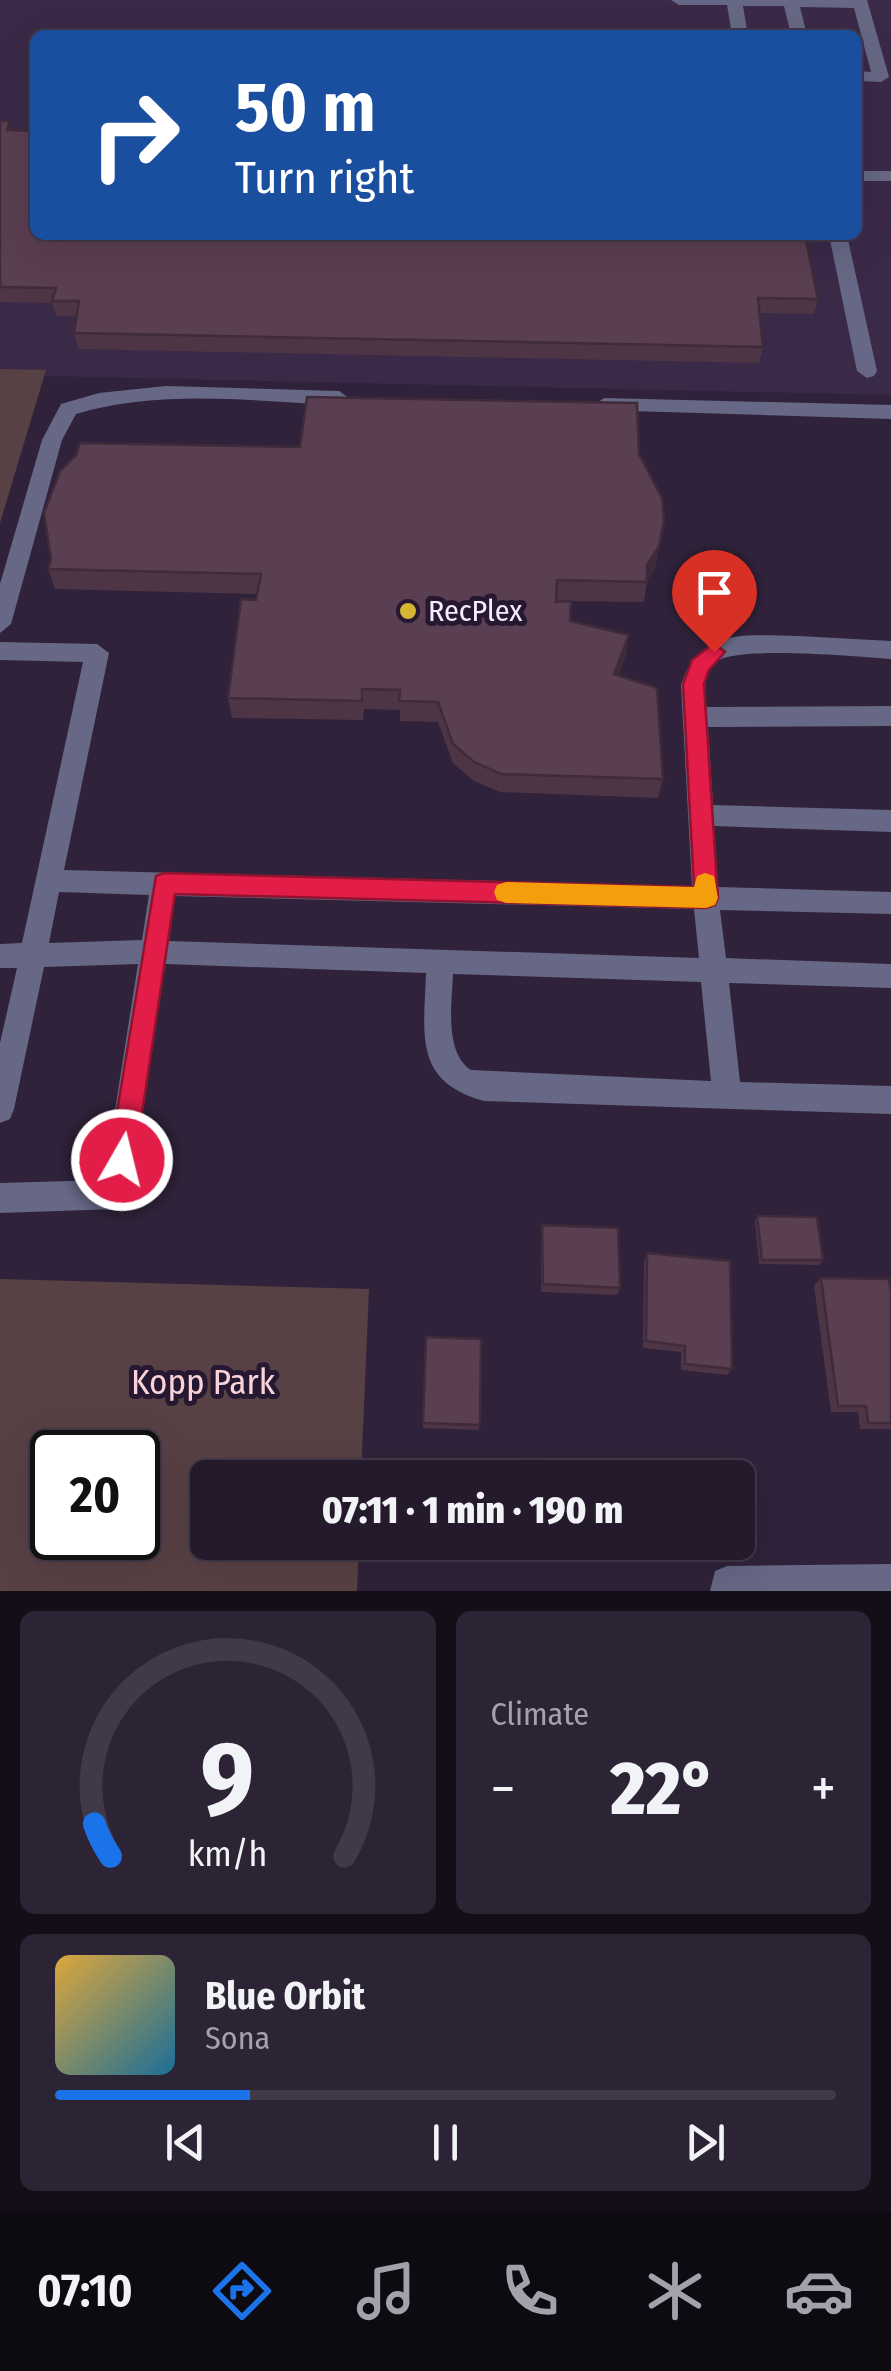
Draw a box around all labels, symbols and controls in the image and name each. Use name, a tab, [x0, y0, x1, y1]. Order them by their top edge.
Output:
text: 50 m	[235, 66, 376, 150]
icon: right	[70, 70, 200, 200]
text: Turn right	[235, 151, 414, 205]
pin	[672, 550, 757, 653]
icon: arrive	[687, 565, 742, 620]
place label: RecPlex	[428, 593, 523, 629]
marker: RecPlex	[397, 600, 419, 622]
position arrow	[70, 1108, 174, 1212]
park label: Kopp Park	[131, 1361, 276, 1403]
speed limit sign: 20	[30, 1430, 160, 1560]
text: 07:11 · 1 min · 190 m	[322, 1487, 623, 1533]
text: Climate	[491, 1695, 589, 1733]
text: 9	[201, 1717, 255, 1842]
text: 22°	[610, 1744, 716, 1834]
text: −	[491, 1756, 515, 1822]
text: +	[811, 1756, 836, 1822]
text: km/h	[188, 1833, 268, 1875]
text: Blue Orbit	[205, 1973, 365, 2019]
text: Sona	[205, 2019, 270, 2057]
icon: previous	[158, 2115, 213, 2170]
icon: pause	[418, 2115, 473, 2170]
icon: next	[678, 2115, 733, 2170]
icon: directions	[207, 2256, 277, 2326]
icon: music	[351, 2256, 421, 2326]
icon: phone	[495, 2256, 565, 2326]
icon: climate	[640, 2256, 710, 2326]
icon: car	[784, 2256, 854, 2326]
text: 07:10	[37, 2264, 132, 2318]

